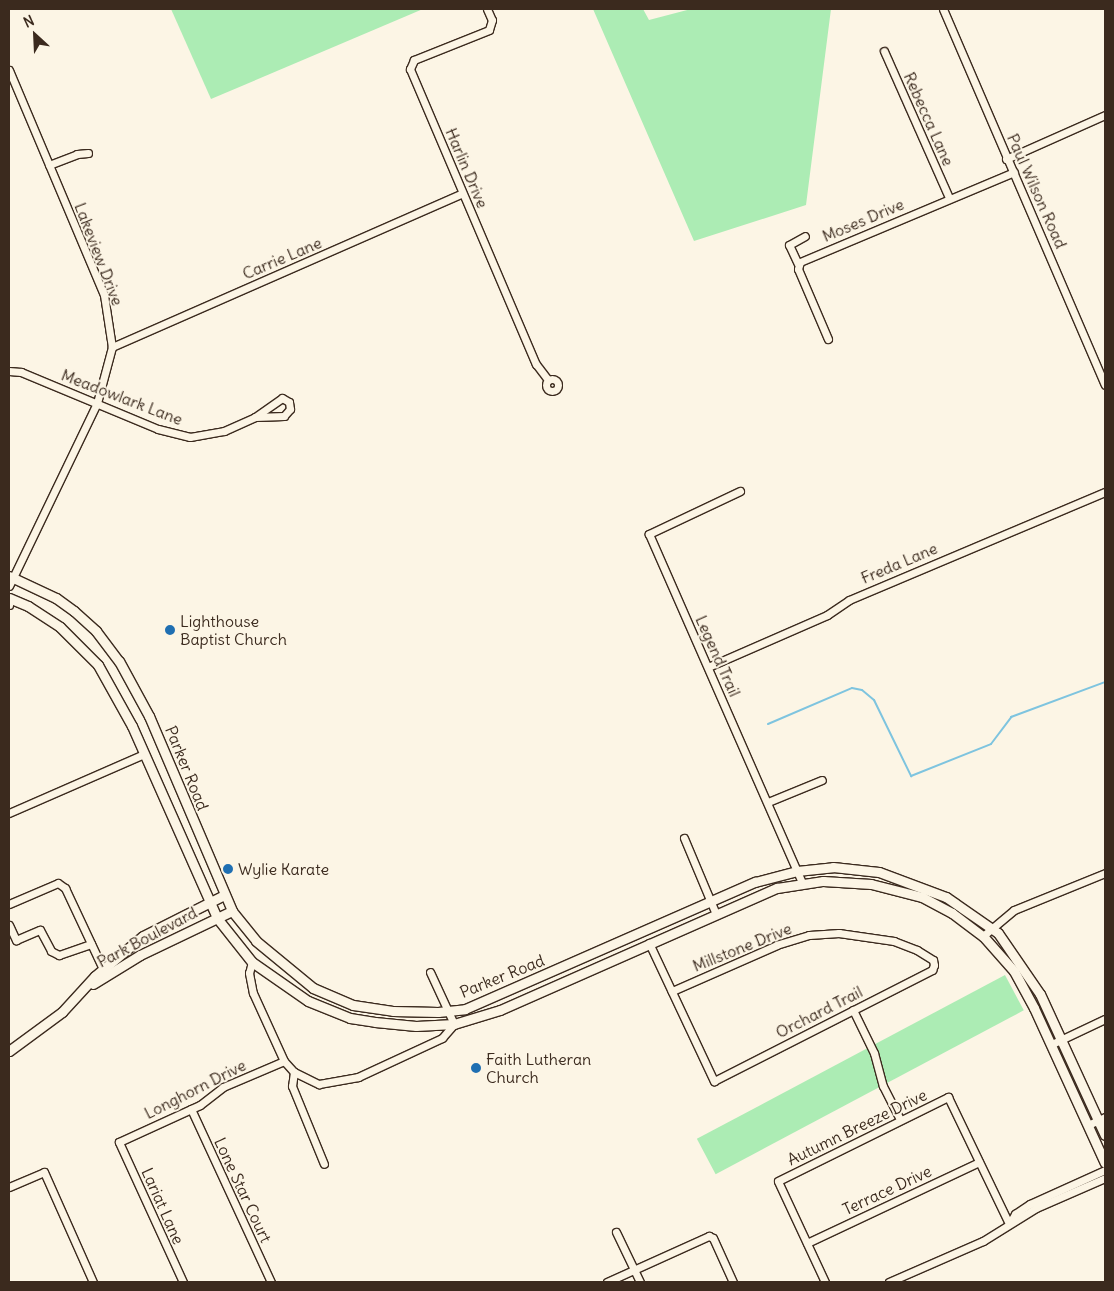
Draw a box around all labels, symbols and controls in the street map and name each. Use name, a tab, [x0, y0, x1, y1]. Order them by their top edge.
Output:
north arrow	[10, 10, 60, 60]
text: N	[20, 11, 37, 32]
street label: Rebecca Lane	[900, 69, 958, 169]
street label: Harlin Drive	[442, 125, 492, 211]
street label: Paul Wilson Road	[1003, 131, 1071, 251]
street label: Moses Drive	[819, 194, 907, 246]
street label: Lakeview Drive	[71, 200, 127, 308]
street label: Carrie Lane	[239, 233, 325, 283]
street label: Meadowlark Lane	[59, 365, 185, 429]
street label: Freda Lane	[858, 538, 940, 588]
place label: Lighthouse Baptist Church	[180, 611, 287, 649]
street label: Legend Trail	[692, 612, 744, 700]
marker: Lighthouse Baptist Church	[164, 624, 176, 636]
street label: Parker Road	[161, 723, 213, 813]
place label: Wylie Karate	[238, 859, 329, 879]
marker: Wylie Karate	[222, 863, 234, 875]
street label: Park Boulevard	[94, 903, 200, 971]
street label: Millstone Drive	[690, 918, 794, 976]
street label: Parker Road	[457, 950, 547, 1002]
street label: Orchard Trail	[772, 982, 866, 1042]
place label: Faith Lutheran Church	[486, 1049, 591, 1087]
street label: Longhorn Drive	[141, 1055, 249, 1123]
marker: Faith Lutheran Church	[470, 1062, 482, 1074]
street label: Autumn Breeze Drive	[784, 1085, 930, 1169]
street label: Lone Star Court	[210, 1135, 276, 1245]
street label: Terrace Drive	[839, 1161, 935, 1219]
street label: Lariat Lane	[138, 1165, 188, 1247]

